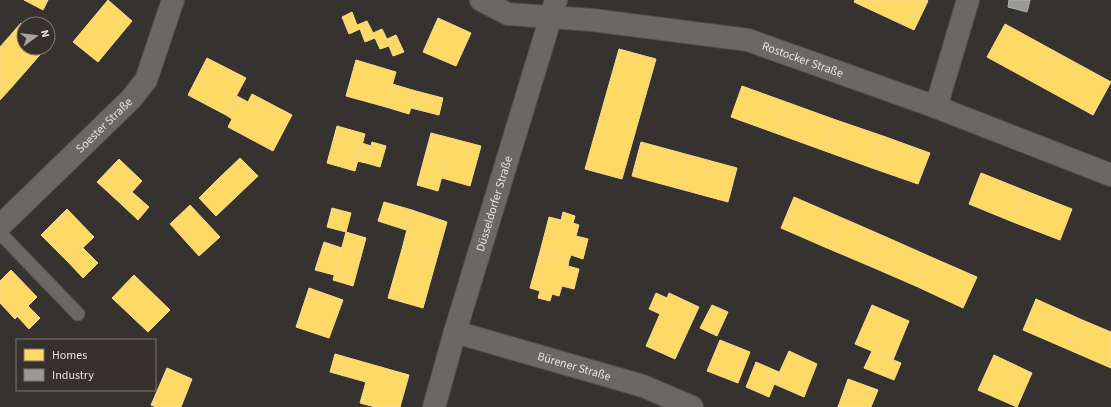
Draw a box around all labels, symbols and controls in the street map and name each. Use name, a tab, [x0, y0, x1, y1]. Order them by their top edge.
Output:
north arrow	[16, 16, 56, 56]
text: N	[37, 28, 53, 39]
street label: Rostocker Straße	[760, 38, 846, 82]
street label: Soester Straße	[72, 94, 137, 157]
street label: Düsseldorfer Straße	[472, 154, 517, 254]
legend	[16, 339, 156, 391]
text: Homes	[52, 347, 87, 364]
street label: Bürener Straße	[535, 348, 613, 385]
text: Industry	[52, 367, 94, 384]

